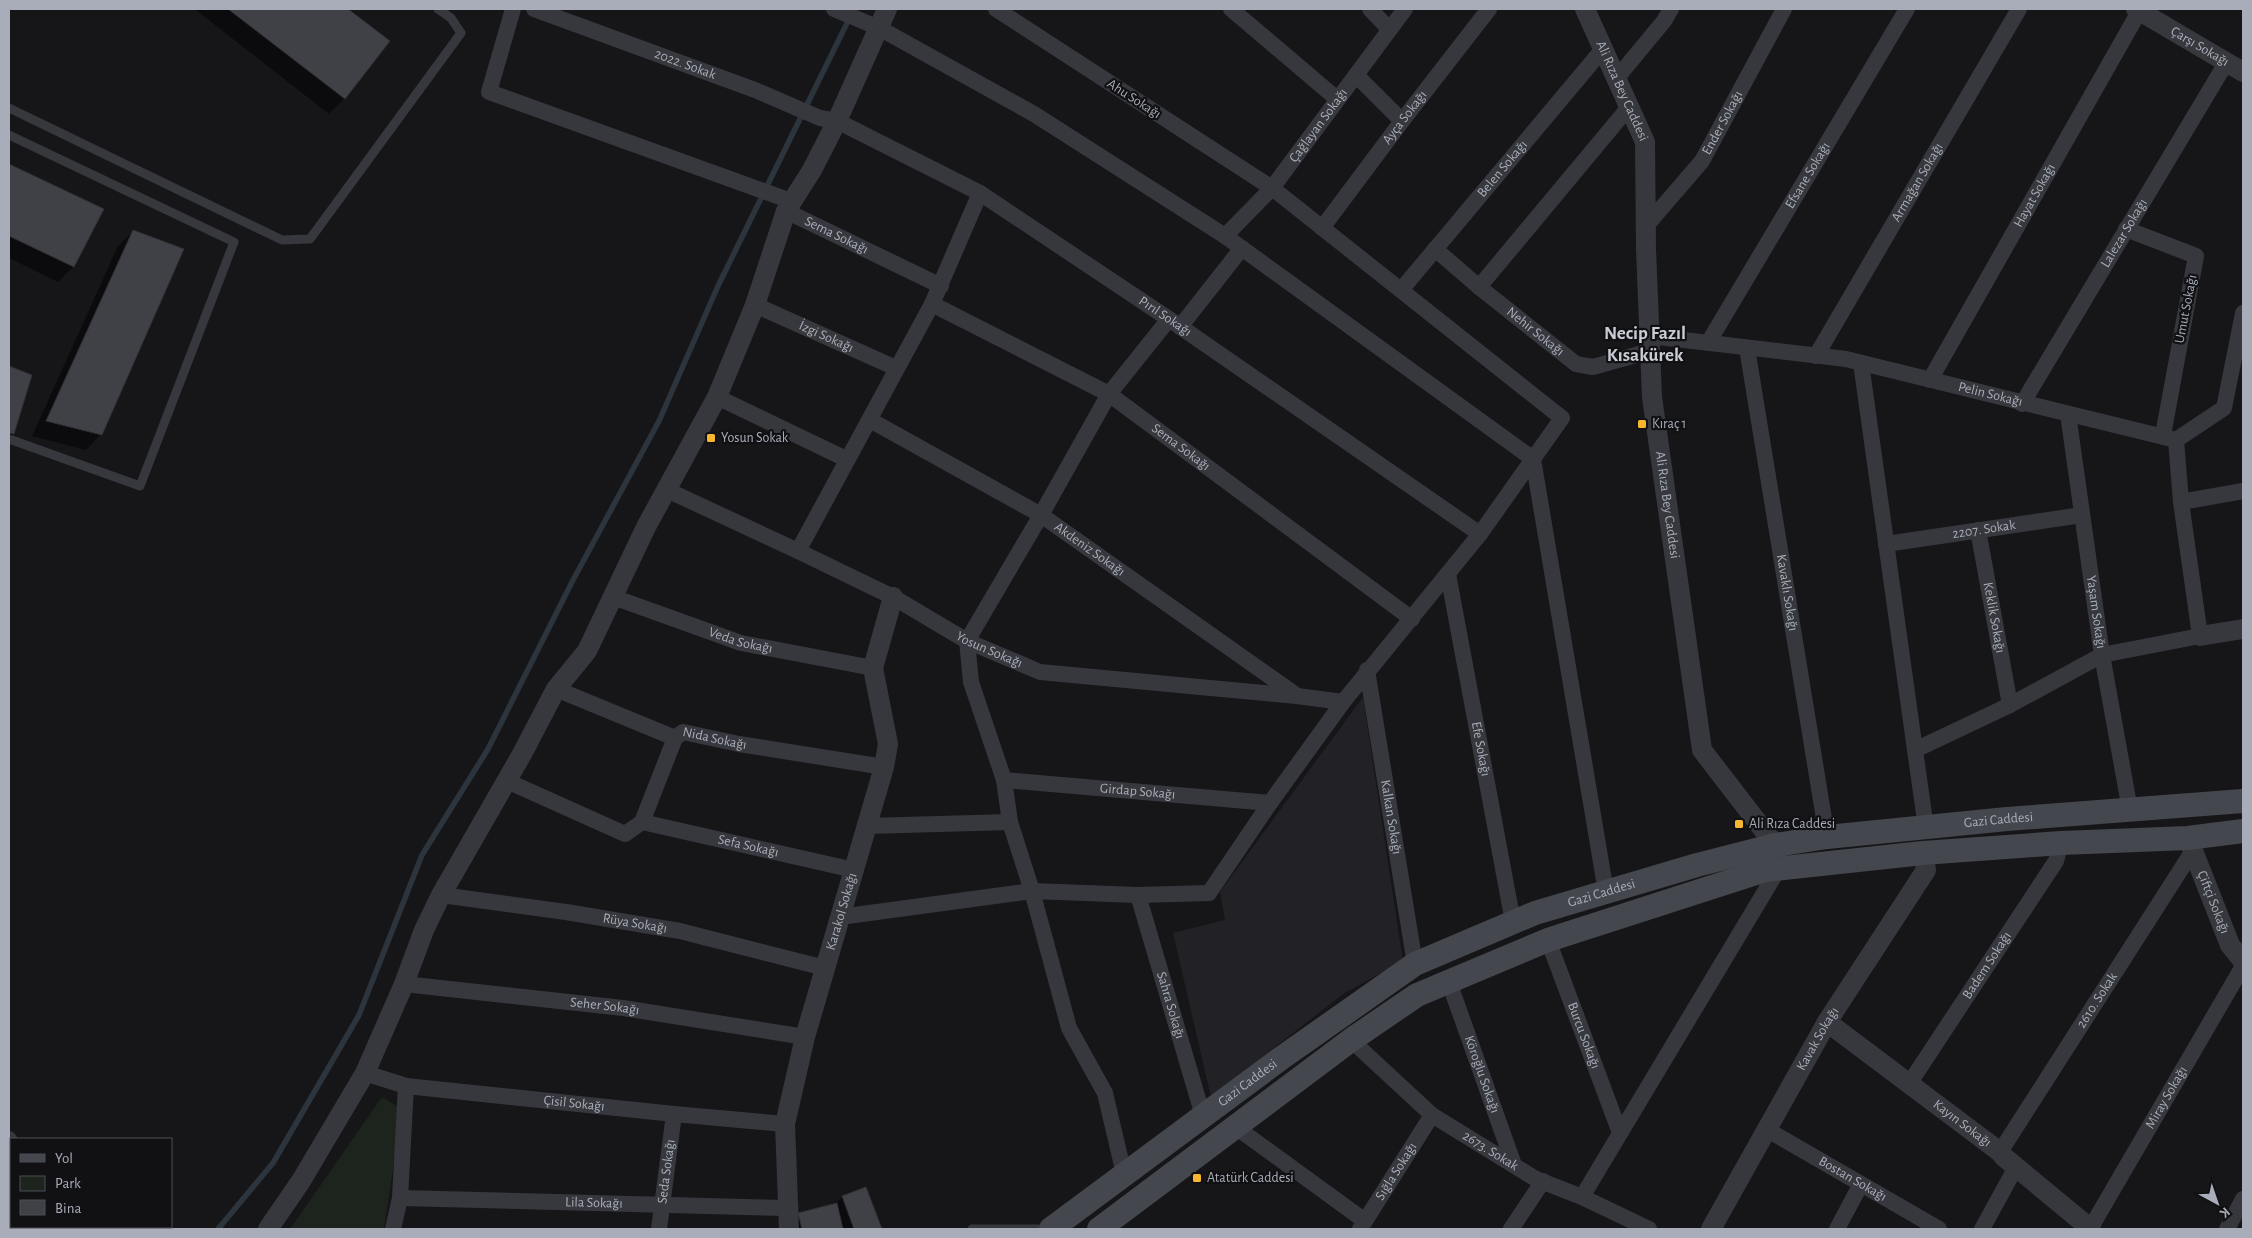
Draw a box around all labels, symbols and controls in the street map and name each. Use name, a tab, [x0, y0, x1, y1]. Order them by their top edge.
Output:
street label: Çarşı Sokağı	[2168, 24, 2231, 69]
street label: Ali Rıza Bey Caddesi	[1593, 39, 1651, 143]
street label: 2022. Sokak	[653, 47, 718, 82]
street label: Ahu Sokağı	[1105, 77, 1163, 121]
street label: Çağlayan Sokağı	[1287, 86, 1350, 165]
street label: Ayça Sokağı	[1380, 88, 1430, 147]
street label: Ender Sokağı	[1700, 89, 1745, 157]
street label: Belen Sokağı	[1475, 138, 1530, 200]
street label: Efsane Sokağı	[1783, 140, 1833, 211]
street label: Armağan Sokağı	[1889, 141, 1946, 224]
street label: Hayat Sokağı	[2011, 161, 2058, 230]
street label: Lalezar Sokağı	[2098, 197, 2150, 270]
street label: Sema Sokağı	[802, 214, 870, 257]
street label: Umut Sokağı	[2172, 274, 2200, 344]
street label: Pırıl Sokağı	[1136, 294, 1194, 339]
street label: Nehir Sokağı	[1504, 305, 1567, 359]
street label: İzgi Sokağı	[797, 316, 856, 355]
district label: Necip Fazıl Kısakürek	[1604, 324, 1686, 365]
street label: Pelin Sokağı	[1957, 380, 2024, 409]
place label: Kıraç 1	[1652, 417, 1686, 431]
marker: Kıraç 1	[1636, 418, 1648, 430]
street label: Sema Sokağı	[1149, 421, 1213, 473]
place label: Yosun Sokak	[721, 431, 789, 445]
marker: Yosun Sokak	[705, 432, 717, 444]
street label: Ali Rıza Bey Caddesi	[1653, 450, 1682, 560]
street label: 2207. Sokak	[1951, 518, 2017, 541]
street label: Akdeniz Sokağı	[1052, 520, 1127, 579]
street label: Kavaklı Sokağı	[1774, 553, 1800, 632]
street label: Yaşam Sokağı	[2084, 574, 2108, 650]
street label: Keklik Sokağı	[1981, 581, 2007, 654]
street label: Veda Sokağı	[707, 625, 774, 656]
street label: Yosun Sokağı	[953, 629, 1024, 671]
street label: Efe Sokağı	[1469, 721, 1493, 777]
street label: Nida Sokağı	[681, 725, 748, 752]
street label: Kalkan Sokağı	[1378, 779, 1404, 855]
street label: Girdap Sokağı	[1099, 781, 1176, 802]
street label: Gazi Caddesi	[1963, 810, 2034, 830]
place label: Ali Rıza Caddesi	[1749, 817, 1835, 831]
marker: Ali Rıza Caddesi	[1733, 818, 1745, 830]
street label: Sefa Sokağı	[717, 832, 780, 860]
street label: Çiftçi Sokağı	[2195, 869, 2232, 936]
street label: Karakol Sokağı	[824, 871, 860, 952]
street label: Gazi Caddesi	[1566, 877, 1637, 910]
street label: Rüya Sokağı	[602, 911, 668, 936]
street label: Badem Sokağı	[1960, 929, 2014, 1002]
street label: Sahra Sokağı	[1154, 970, 1187, 1040]
street label: 2610. Sokak	[2074, 970, 2120, 1031]
street label: Seher Sokağı	[570, 995, 640, 1017]
street label: Burcu Sokağı	[1565, 1000, 1602, 1071]
street label: Kavak Sokağı	[1794, 1005, 1842, 1073]
street label: Köroğlu Sokağı	[1462, 1034, 1502, 1115]
street label: Gazi Caddesi	[1216, 1057, 1280, 1109]
street label: Miray Sokağı	[2143, 1064, 2190, 1131]
street label: Çisil Sokağı	[543, 1093, 605, 1114]
street label: Kayın Sokağı	[1930, 1097, 1994, 1150]
street label: 2673. Sokak	[1460, 1129, 1521, 1174]
legend	[10, 1138, 172, 1228]
street label: Seda Sokağı	[655, 1138, 678, 1205]
street label: Sığla Sokağı	[1373, 1140, 1420, 1203]
text: Yol	[55, 1151, 73, 1166]
street label: Bostan Sokağı	[1816, 1154, 1889, 1204]
place label: Atatürk Caddesi	[1207, 1171, 1294, 1185]
marker: Atatürk Caddesi	[1191, 1172, 1203, 1184]
text: Park	[55, 1176, 81, 1191]
north arrow	[2192, 1178, 2242, 1228]
street label: Lila Sokağı	[565, 1195, 623, 1211]
text: Bina	[55, 1201, 81, 1216]
text: K	[2216, 1204, 2232, 1221]

